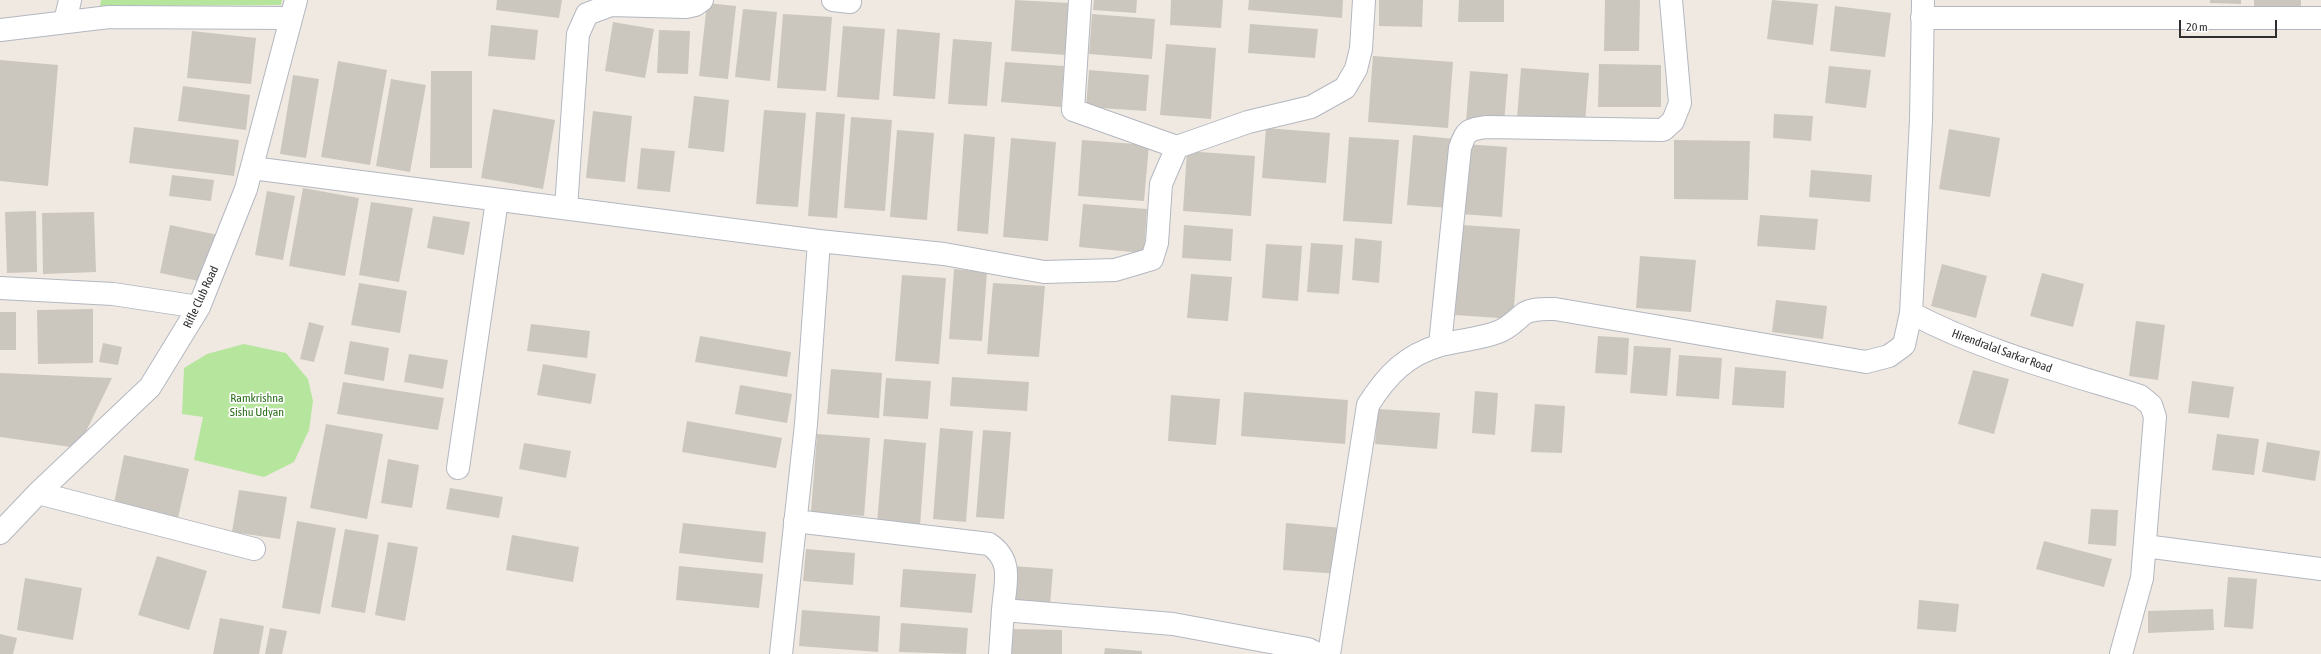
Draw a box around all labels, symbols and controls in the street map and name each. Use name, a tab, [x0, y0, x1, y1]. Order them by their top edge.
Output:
scale bar	[2181, 12, 2279, 38]
text: 20 m	[2186, 20, 2208, 34]
street label: Rifle Club Road	[180, 264, 222, 330]
street label: Hirendralal Sarkar Road	[1950, 326, 2054, 376]
park label: Ramkrishna Sishu Udyan	[230, 391, 284, 419]

